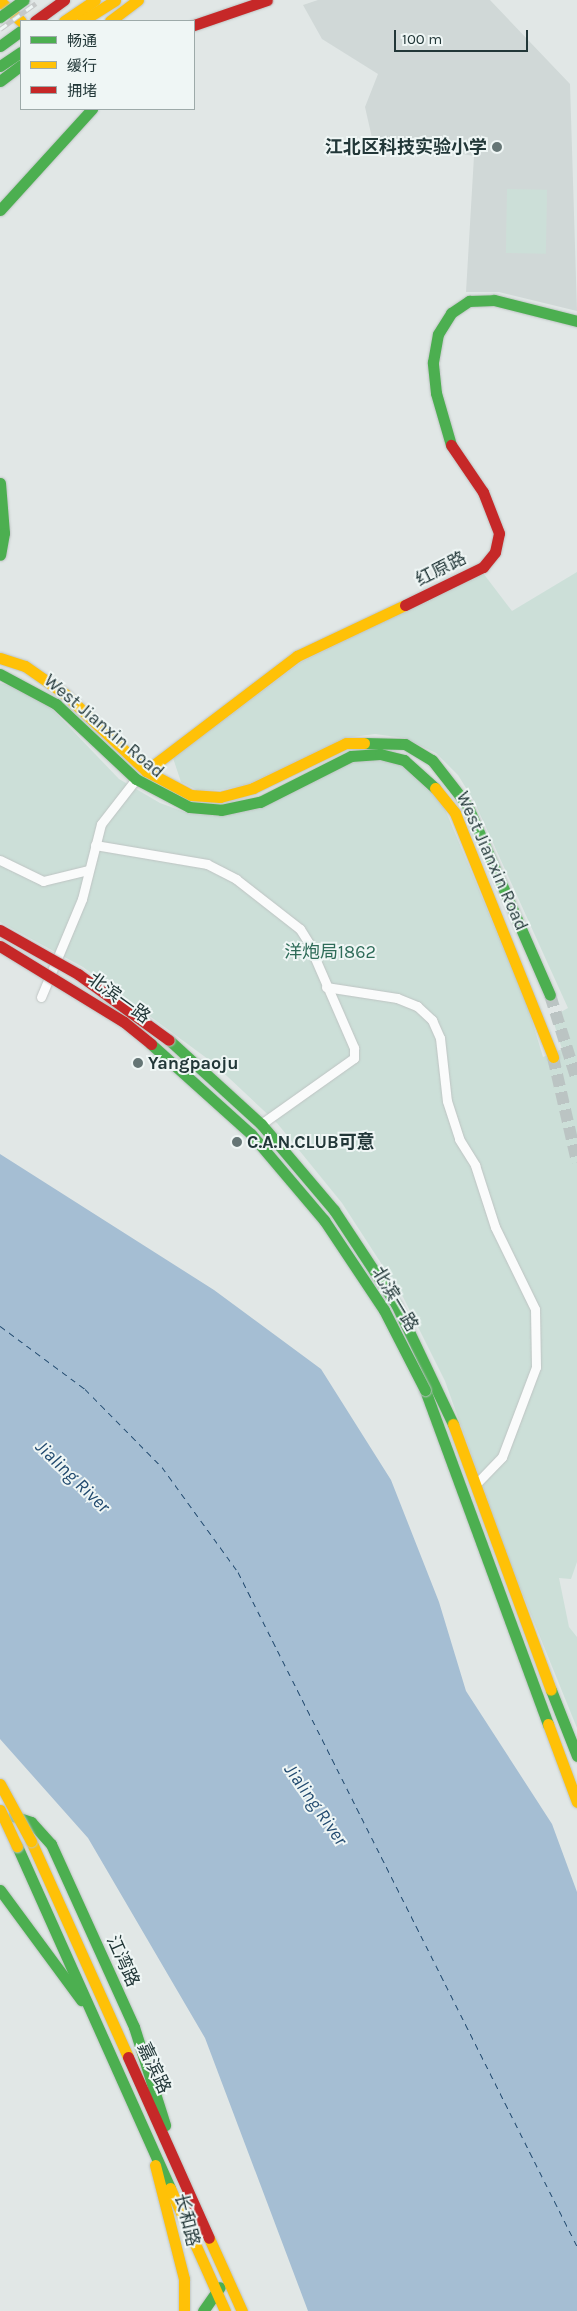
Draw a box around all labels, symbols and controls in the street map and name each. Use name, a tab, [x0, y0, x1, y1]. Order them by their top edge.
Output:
legend	[20, 20, 195, 110]
scale bar	[397, 20, 531, 52]
text: 100 m	[402, 30, 442, 48]
text: 畅通	[67, 32, 97, 50]
text: 缓行	[67, 57, 97, 75]
text: 拥堵	[67, 82, 97, 100]
place label: 江北区科技实验小学	[325, 136, 487, 158]
marker: 江北区科技实验小学	[491, 141, 503, 153]
street label: 红原路	[412, 547, 470, 591]
street label: West Jianxin Road	[40, 670, 168, 782]
street label: West Jianxin Road	[452, 788, 532, 934]
park label: 洋炮局1862	[284, 941, 376, 963]
street label: 北滨一路	[84, 968, 154, 1028]
place label: Yangpaoju	[148, 1052, 238, 1074]
marker: Yangpaoju	[132, 1057, 144, 1069]
place label: C.A.N.CLUB可意	[247, 1131, 375, 1153]
marker: C.A.N.CLUB可意	[231, 1136, 243, 1148]
street label: 北滨一路	[367, 1263, 423, 1335]
water label: Jialing River	[30, 1436, 114, 1518]
water label: Jialing River	[278, 1760, 352, 1850]
street label: 江湾路	[102, 1932, 144, 1990]
street label: 嘉滨路	[133, 2039, 175, 2097]
street label: 长和路	[170, 2191, 204, 2249]

